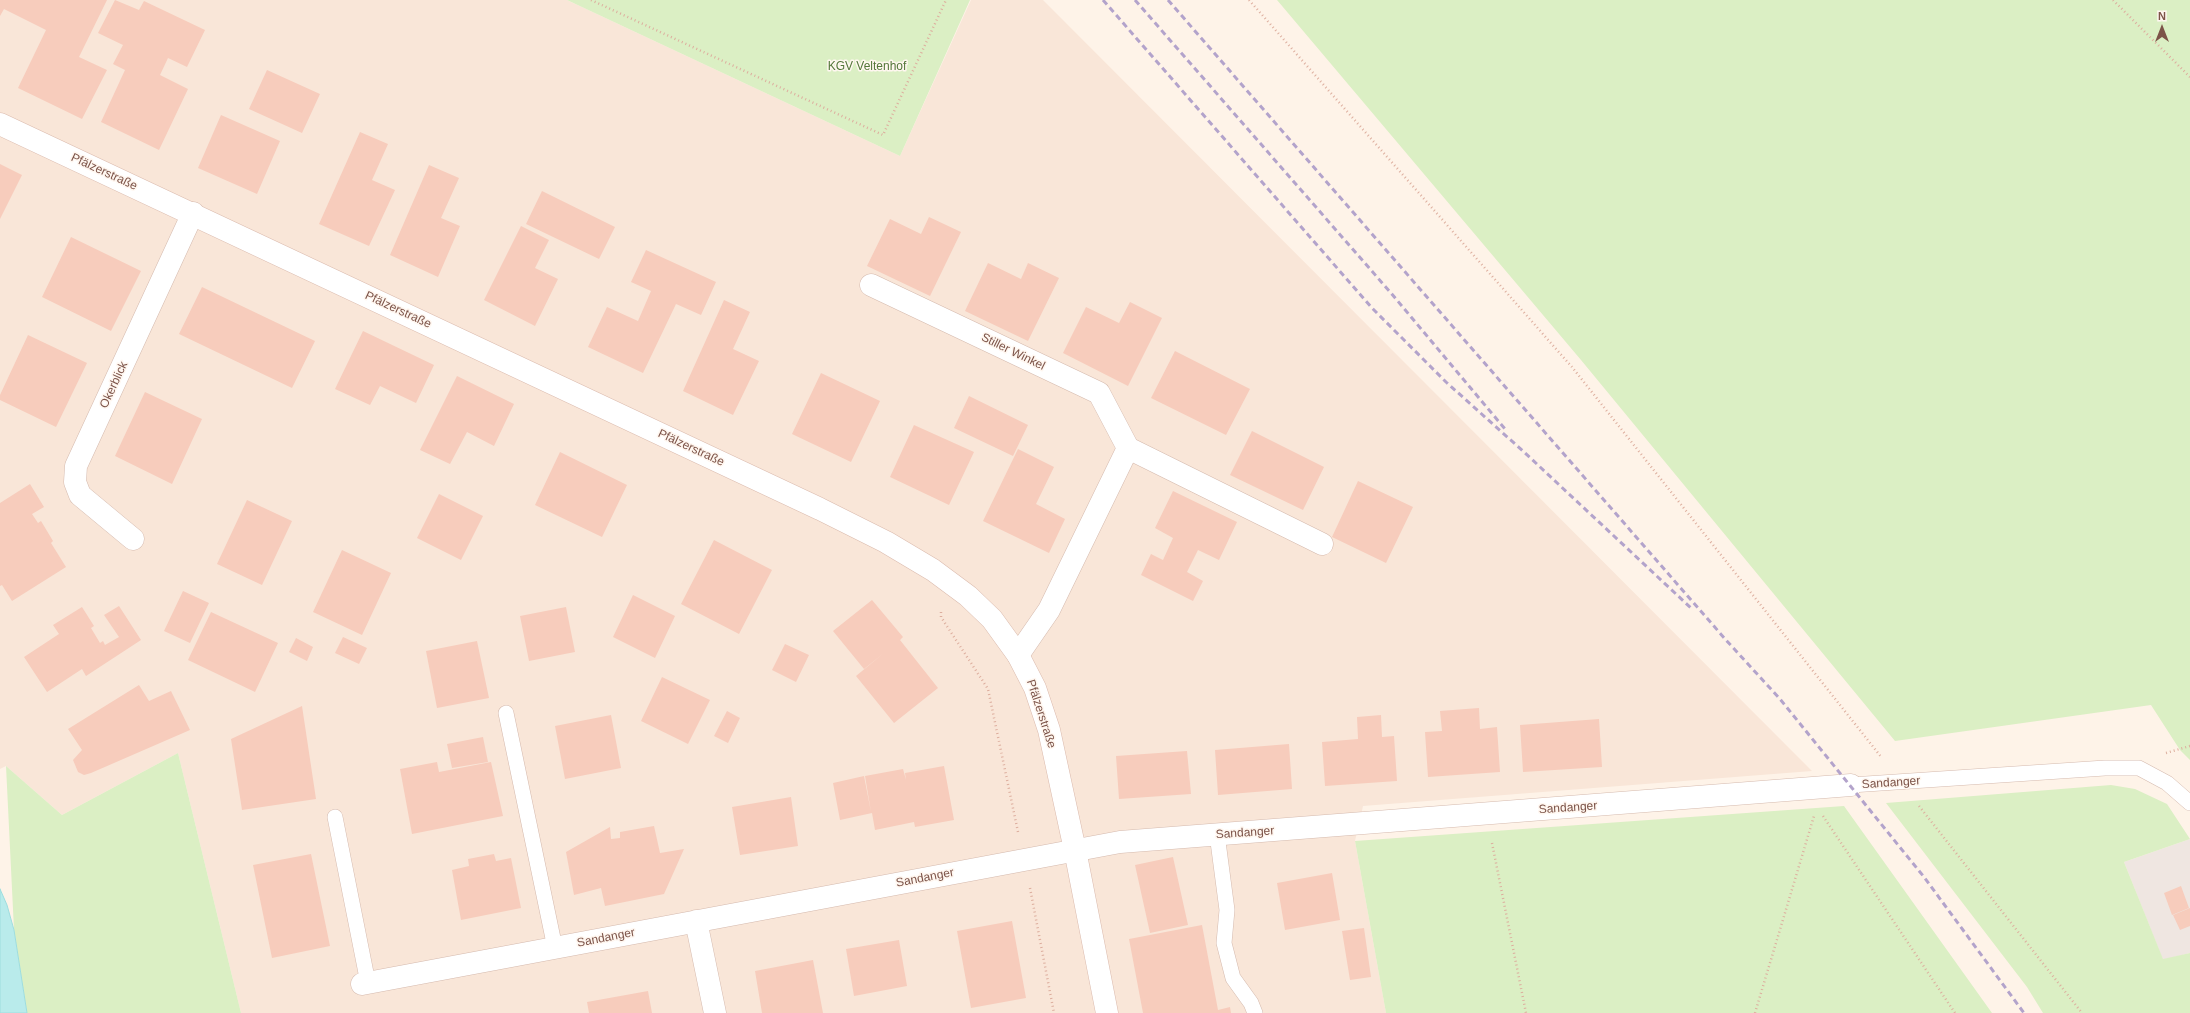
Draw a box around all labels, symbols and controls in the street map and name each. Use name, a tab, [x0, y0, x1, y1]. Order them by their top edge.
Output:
north arrow	[2142, 8, 2182, 48]
text: N	[2158, 10, 2166, 22]
park label: KGV Veltenhof	[828, 60, 906, 74]
street label: Pfälzerstraße	[69, 150, 139, 194]
street label: Pfälzerstraße	[363, 288, 433, 332]
street label: Stiller Winkel	[979, 330, 1047, 374]
street label: Okerblick	[97, 359, 131, 411]
street label: Pfälzerstraße	[656, 426, 726, 470]
street label: Pfälzerstraße	[1023, 678, 1059, 750]
street label: Sandanger	[1861, 774, 1921, 792]
street label: Sandanger	[1538, 799, 1598, 817]
street label: Sandanger	[1215, 824, 1275, 842]
street label: Sandanger	[895, 865, 955, 891]
street label: Sandanger	[576, 925, 636, 951]

